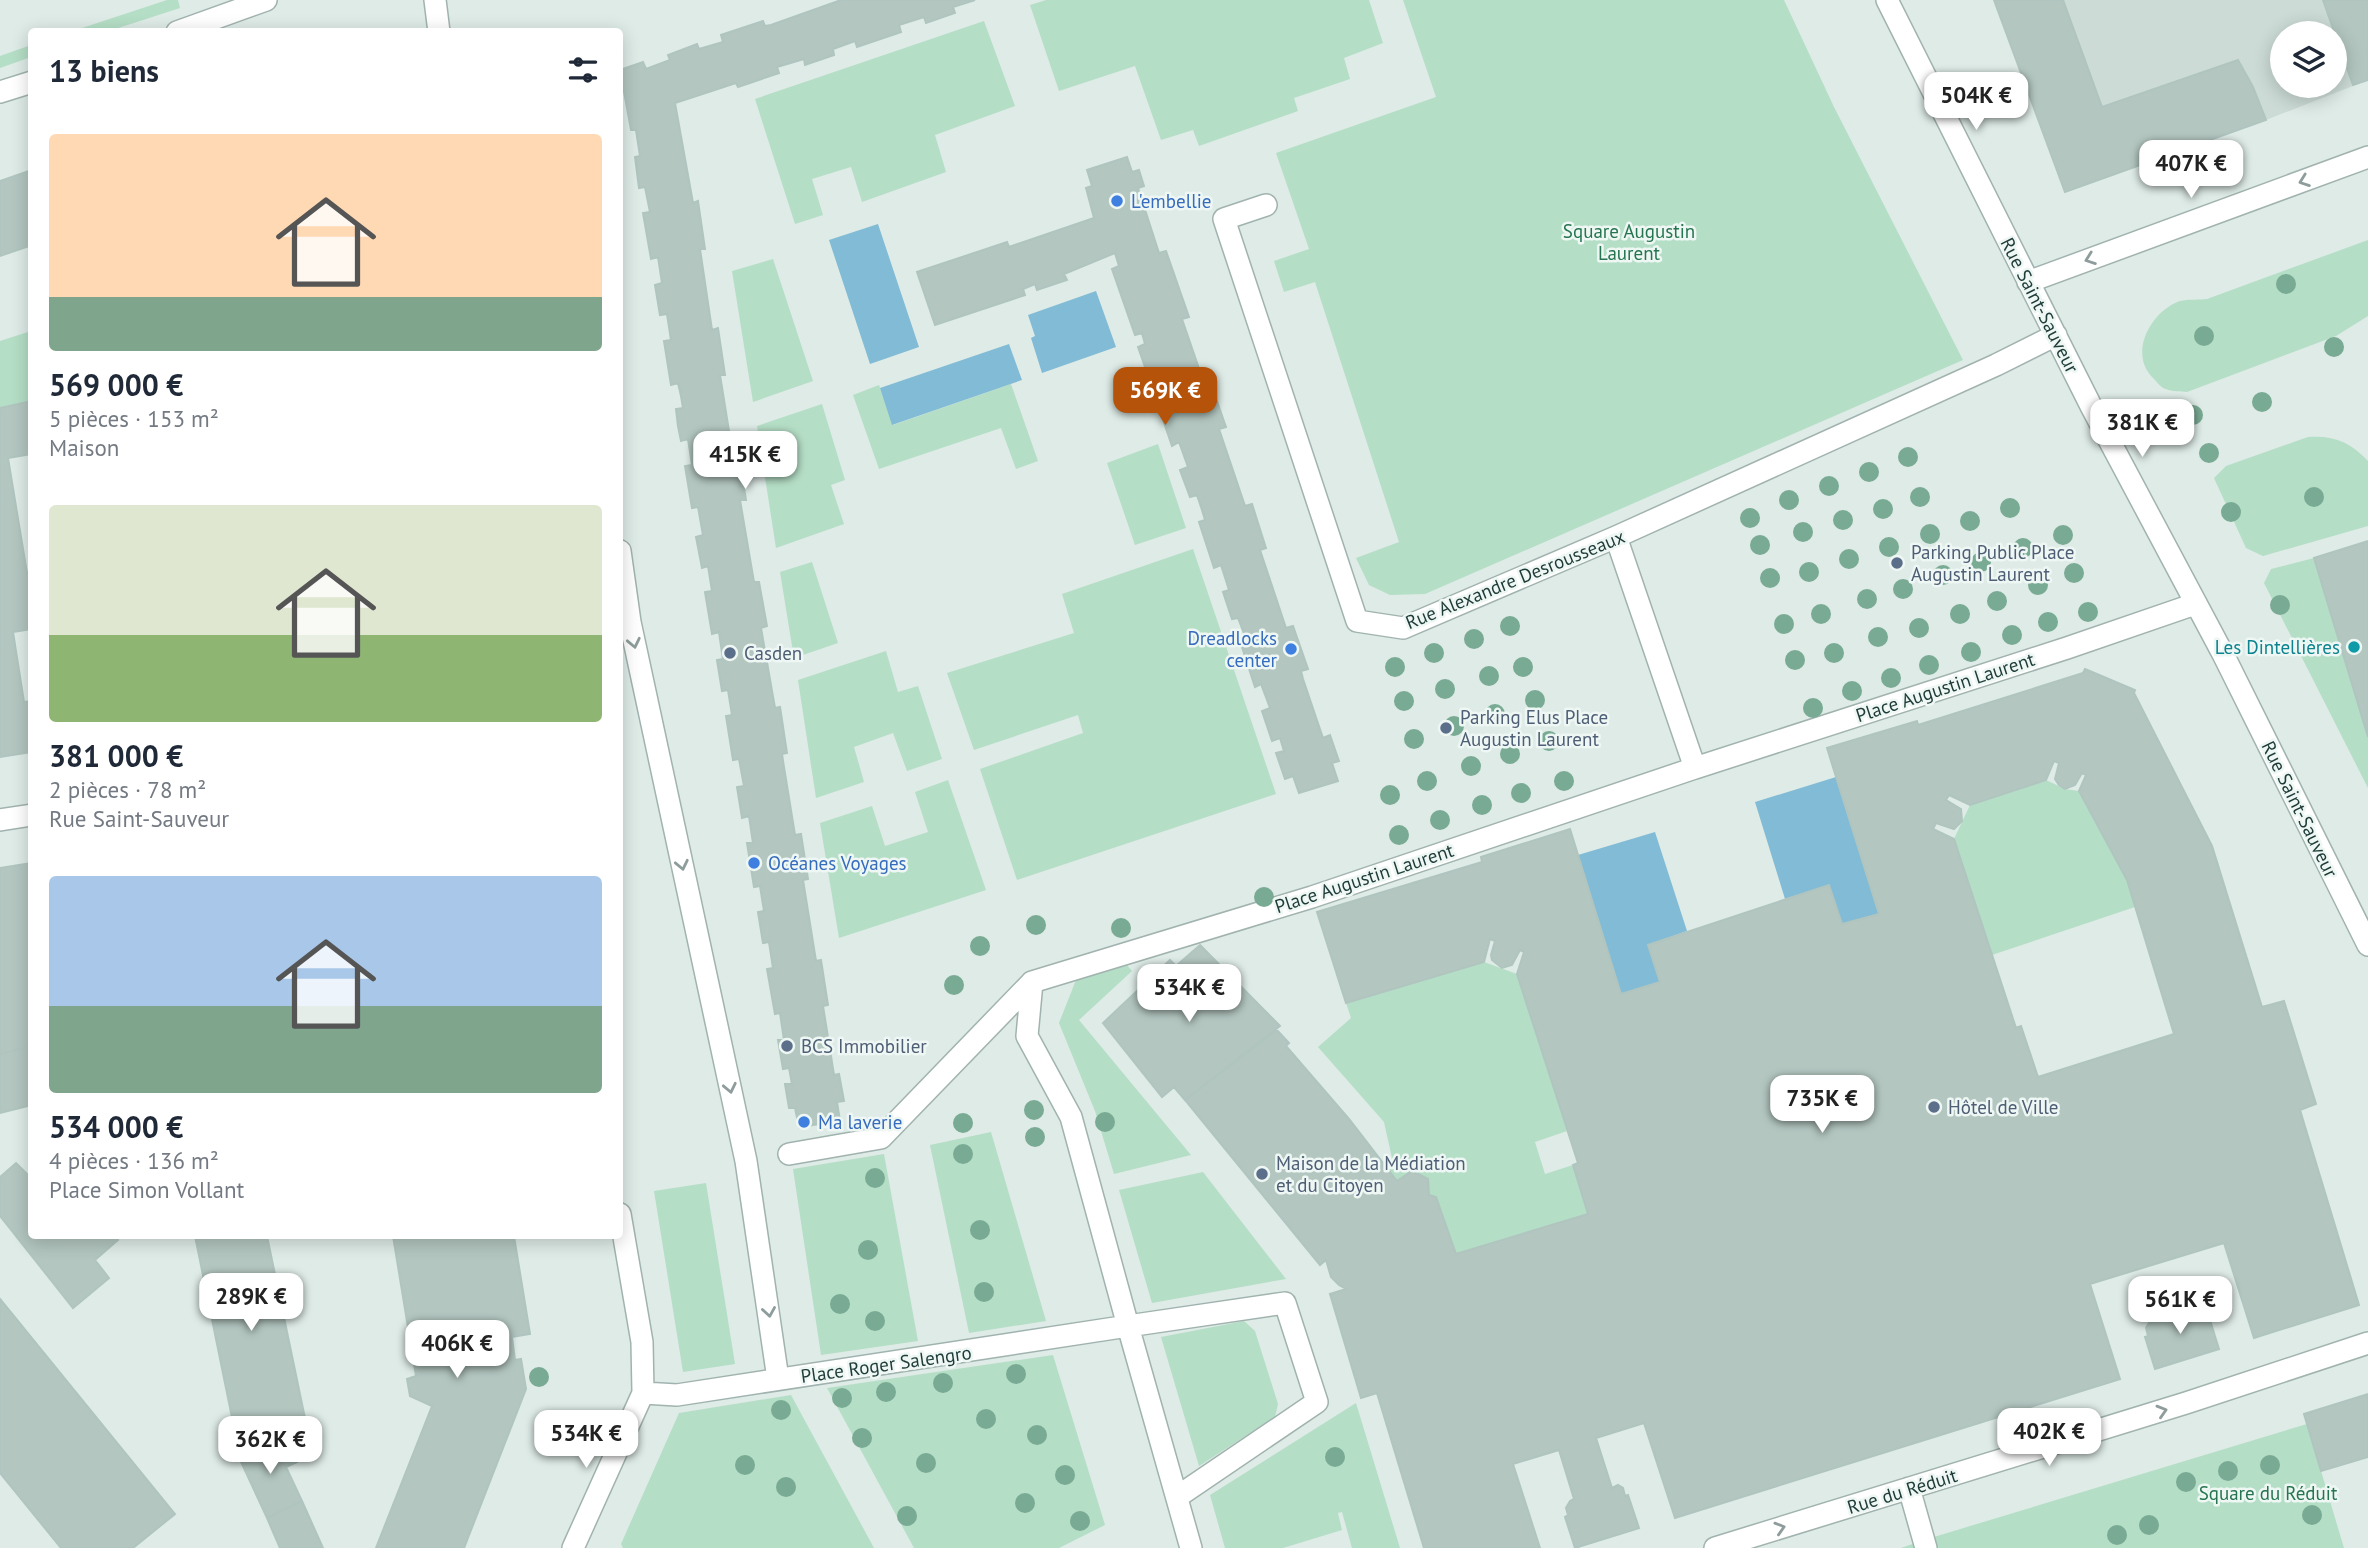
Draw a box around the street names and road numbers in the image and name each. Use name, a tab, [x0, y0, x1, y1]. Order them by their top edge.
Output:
street label: Rue Saint-Sauveur	[1996, 233, 2085, 377]
street label: Rue Alexandre Desrousseaux	[1402, 524, 1628, 634]
street label: Place Augustin Laurent	[1853, 647, 2038, 727]
street label: Rue Saint-Sauveur	[2257, 737, 2344, 882]
street label: Place Augustin Laurent	[1272, 838, 1457, 918]
street label: Place Roger Salengro	[799, 1340, 973, 1388]
street label: Rue du Réduit	[1844, 1463, 1960, 1519]

